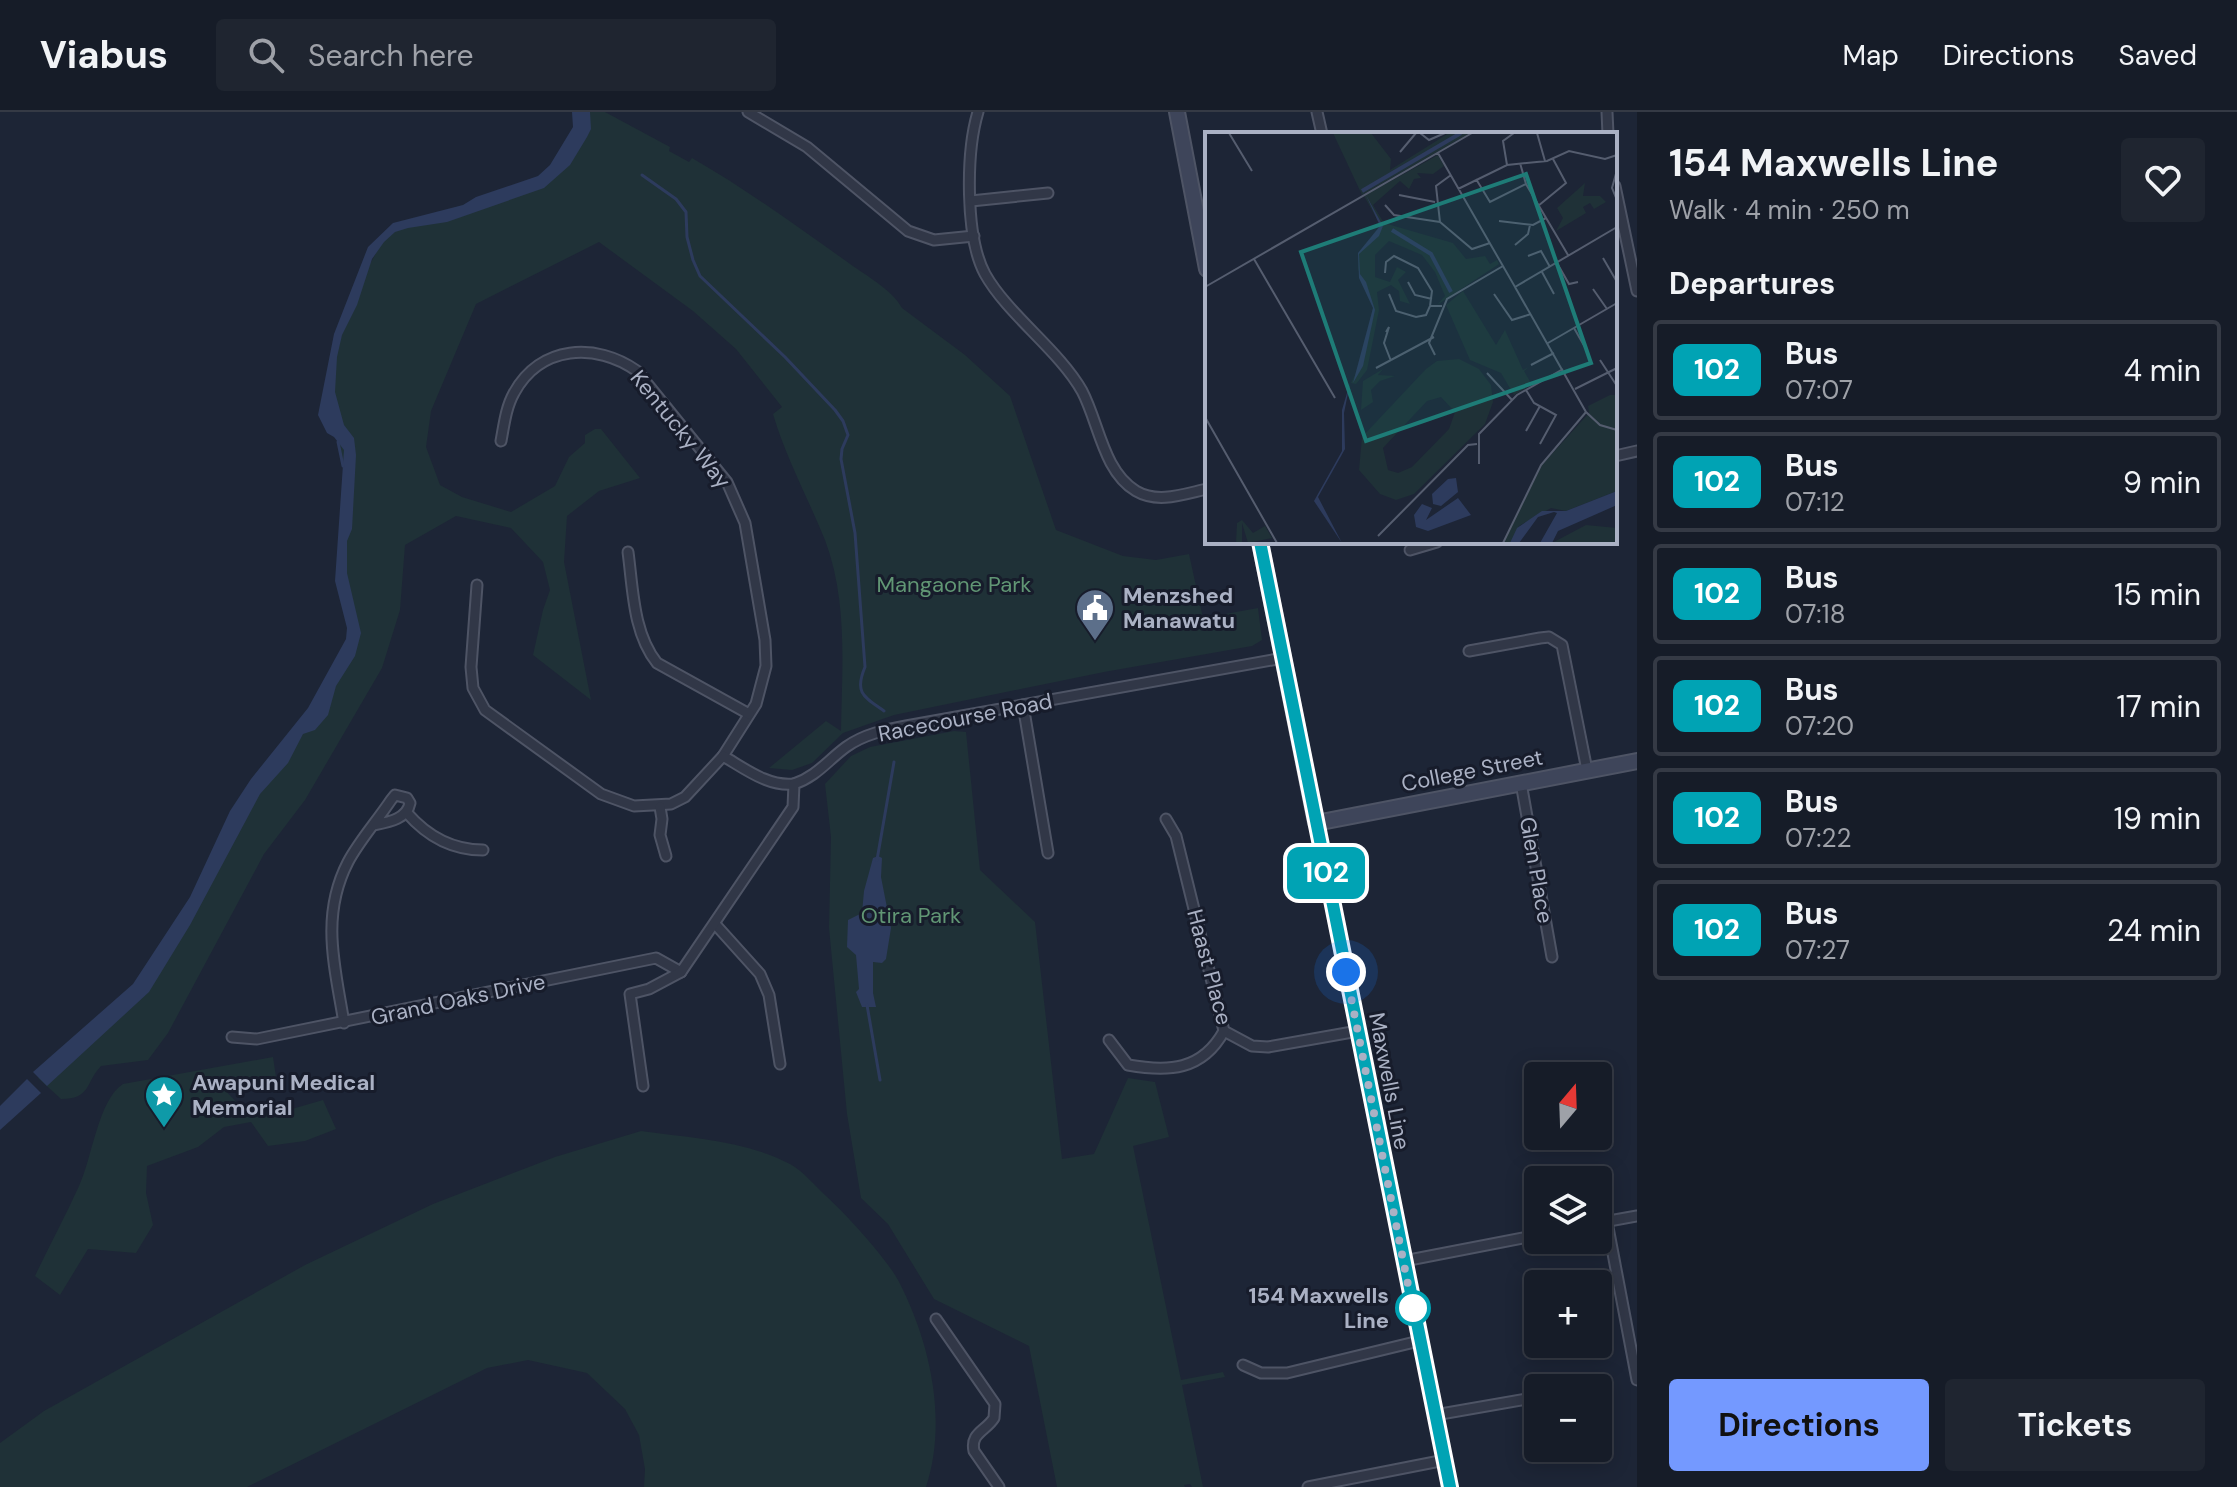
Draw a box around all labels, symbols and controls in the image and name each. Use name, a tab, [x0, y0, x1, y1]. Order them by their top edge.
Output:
search box	[216, 19, 776, 91]
text: Viabus	[40, 30, 168, 80]
icon: search	[244, 33, 288, 77]
text: Search here	[308, 36, 474, 75]
text: Map	[1842, 37, 1899, 74]
text: Directions	[1943, 37, 2075, 74]
text: Saved	[2119, 37, 2197, 74]
inset map	[1205, 132, 1617, 544]
text: 154 Maxwells Line	[1669, 138, 1999, 188]
button: heart	[2121, 138, 2205, 222]
text: Walk · 4 min · 250 m	[1669, 193, 1910, 227]
text: Departures	[1669, 264, 1835, 303]
text: Bus	[1785, 334, 1839, 373]
text: 102	[1694, 351, 1740, 388]
text: 4 min	[2124, 351, 2201, 390]
street label: Kentucky Way	[624, 364, 737, 495]
text: 07:07	[1785, 373, 1853, 407]
text: Bus	[1785, 446, 1839, 485]
text: 102	[1694, 463, 1740, 500]
text: 9 min	[2123, 463, 2201, 502]
text: 07:12	[1785, 485, 1845, 519]
text: Bus	[1785, 558, 1839, 597]
park label: Mangaone Park	[877, 570, 1031, 599]
text: 102	[1694, 575, 1740, 612]
text: 15 min	[2114, 575, 2201, 614]
place label: Menzshed Manawatu	[1123, 581, 1235, 635]
public building icon: Menzshed Manawatu	[1074, 587, 1116, 642]
text: 07:18	[1785, 597, 1845, 631]
text: Bus	[1785, 670, 1839, 709]
street label: Racecourse Road	[876, 686, 1055, 749]
text: 102	[1694, 687, 1740, 724]
text: 17 min	[2116, 687, 2201, 726]
text: 07:20	[1785, 709, 1854, 743]
street label: College Street	[1399, 743, 1545, 798]
text: Bus	[1785, 782, 1839, 821]
text: 102	[1694, 799, 1740, 836]
text: 19 min	[2114, 799, 2201, 838]
street label: Glen Place	[1513, 815, 1560, 925]
text: 07:22	[1785, 821, 1852, 855]
line badge: 102	[1280, 847, 1372, 899]
text: 102	[1303, 854, 1349, 891]
text: Bus	[1785, 894, 1839, 933]
park label: Otira Park	[861, 901, 961, 930]
street label: Haast Place	[1180, 906, 1239, 1028]
text: 102	[1694, 911, 1740, 948]
text: 24 min	[2107, 911, 2201, 950]
text: 07:27	[1785, 933, 1850, 967]
your location	[1326, 952, 1366, 992]
street label: Grand Oaks Drive	[368, 967, 548, 1032]
street label: Maxwells Line	[1362, 1010, 1417, 1152]
north arrow	[1524, 1062, 1612, 1150]
map controls	[1524, 1062, 1612, 1462]
place label: Awapuni Medical Memorial	[192, 1068, 375, 1122]
place icon: Awapuni Medical Memorial	[143, 1074, 185, 1129]
button: layers	[1524, 1166, 1612, 1254]
button: +	[1524, 1270, 1612, 1358]
place label: 154 Maxwells Line	[1249, 1281, 1389, 1335]
marker: 154 Maxwells Line	[1396, 1291, 1430, 1325]
button: −	[1524, 1374, 1612, 1462]
button: Directions	[1669, 1379, 1929, 1471]
button: Tickets	[1945, 1379, 2205, 1471]

